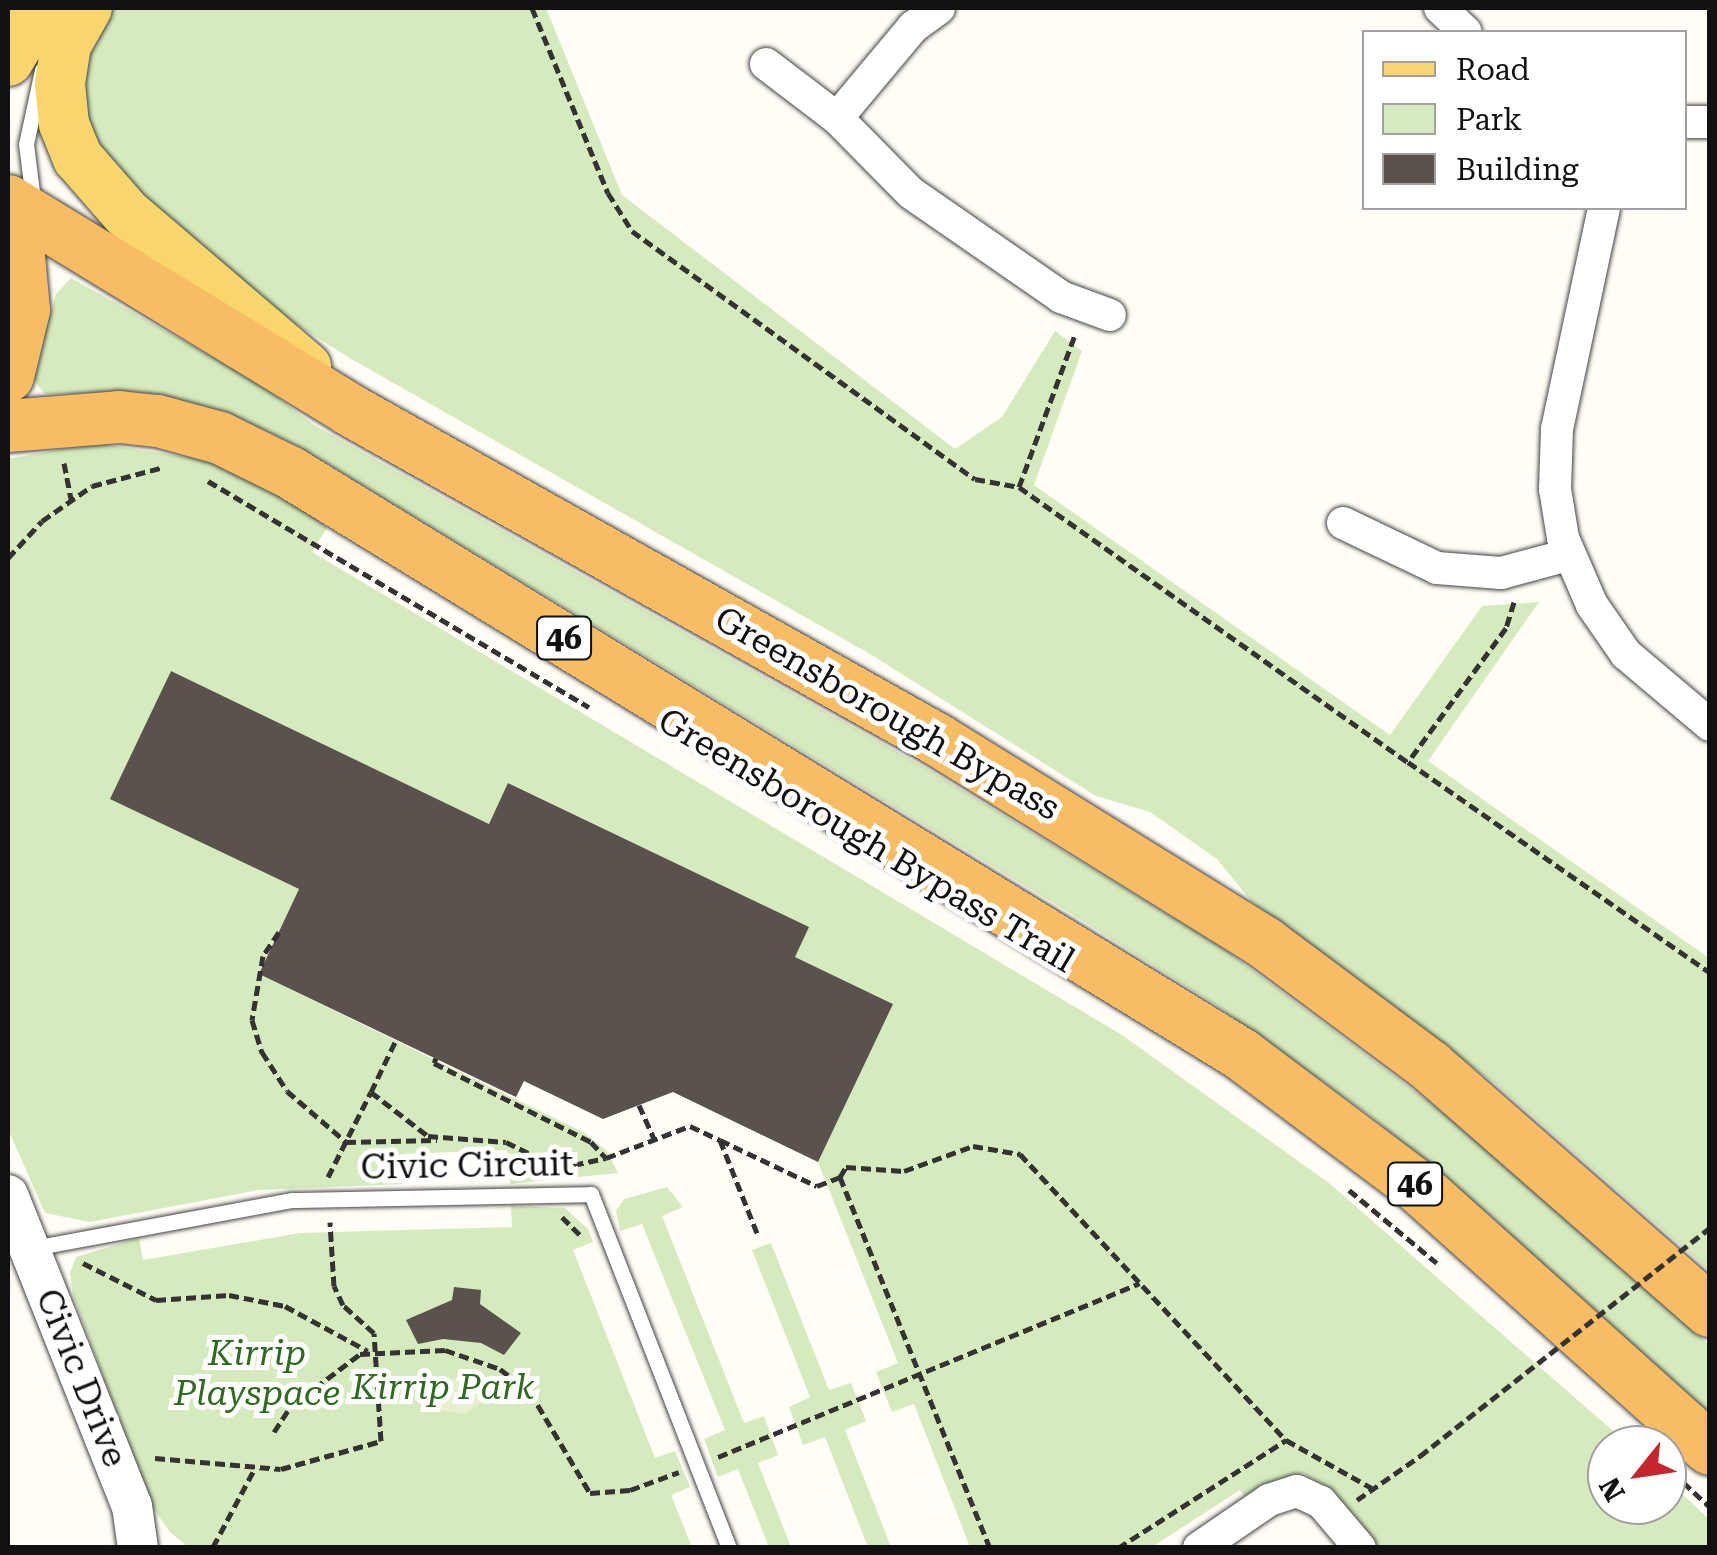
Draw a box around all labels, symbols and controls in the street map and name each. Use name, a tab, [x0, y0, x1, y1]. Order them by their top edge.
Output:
legend	[1362, 30, 1687, 210]
text: Road	[1456, 52, 1530, 87]
text: Park	[1456, 102, 1522, 137]
text: Building	[1456, 152, 1579, 187]
street label: Greensborough Bypass	[707, 598, 1067, 830]
road number: 46	[534, 611, 594, 665]
street label: Greensborough Bypass Trail	[650, 700, 1082, 982]
street label: Civic Circuit	[360, 1143, 574, 1189]
road number: 46	[1385, 1157, 1445, 1211]
street label: Civic Drive	[26, 1283, 136, 1473]
park label: Kirrip Playspace	[174, 1333, 340, 1415]
park label: Kirrip Park	[352, 1367, 534, 1409]
north arrow	[1587, 1425, 1687, 1525]
text: N	[1593, 1472, 1632, 1507]

